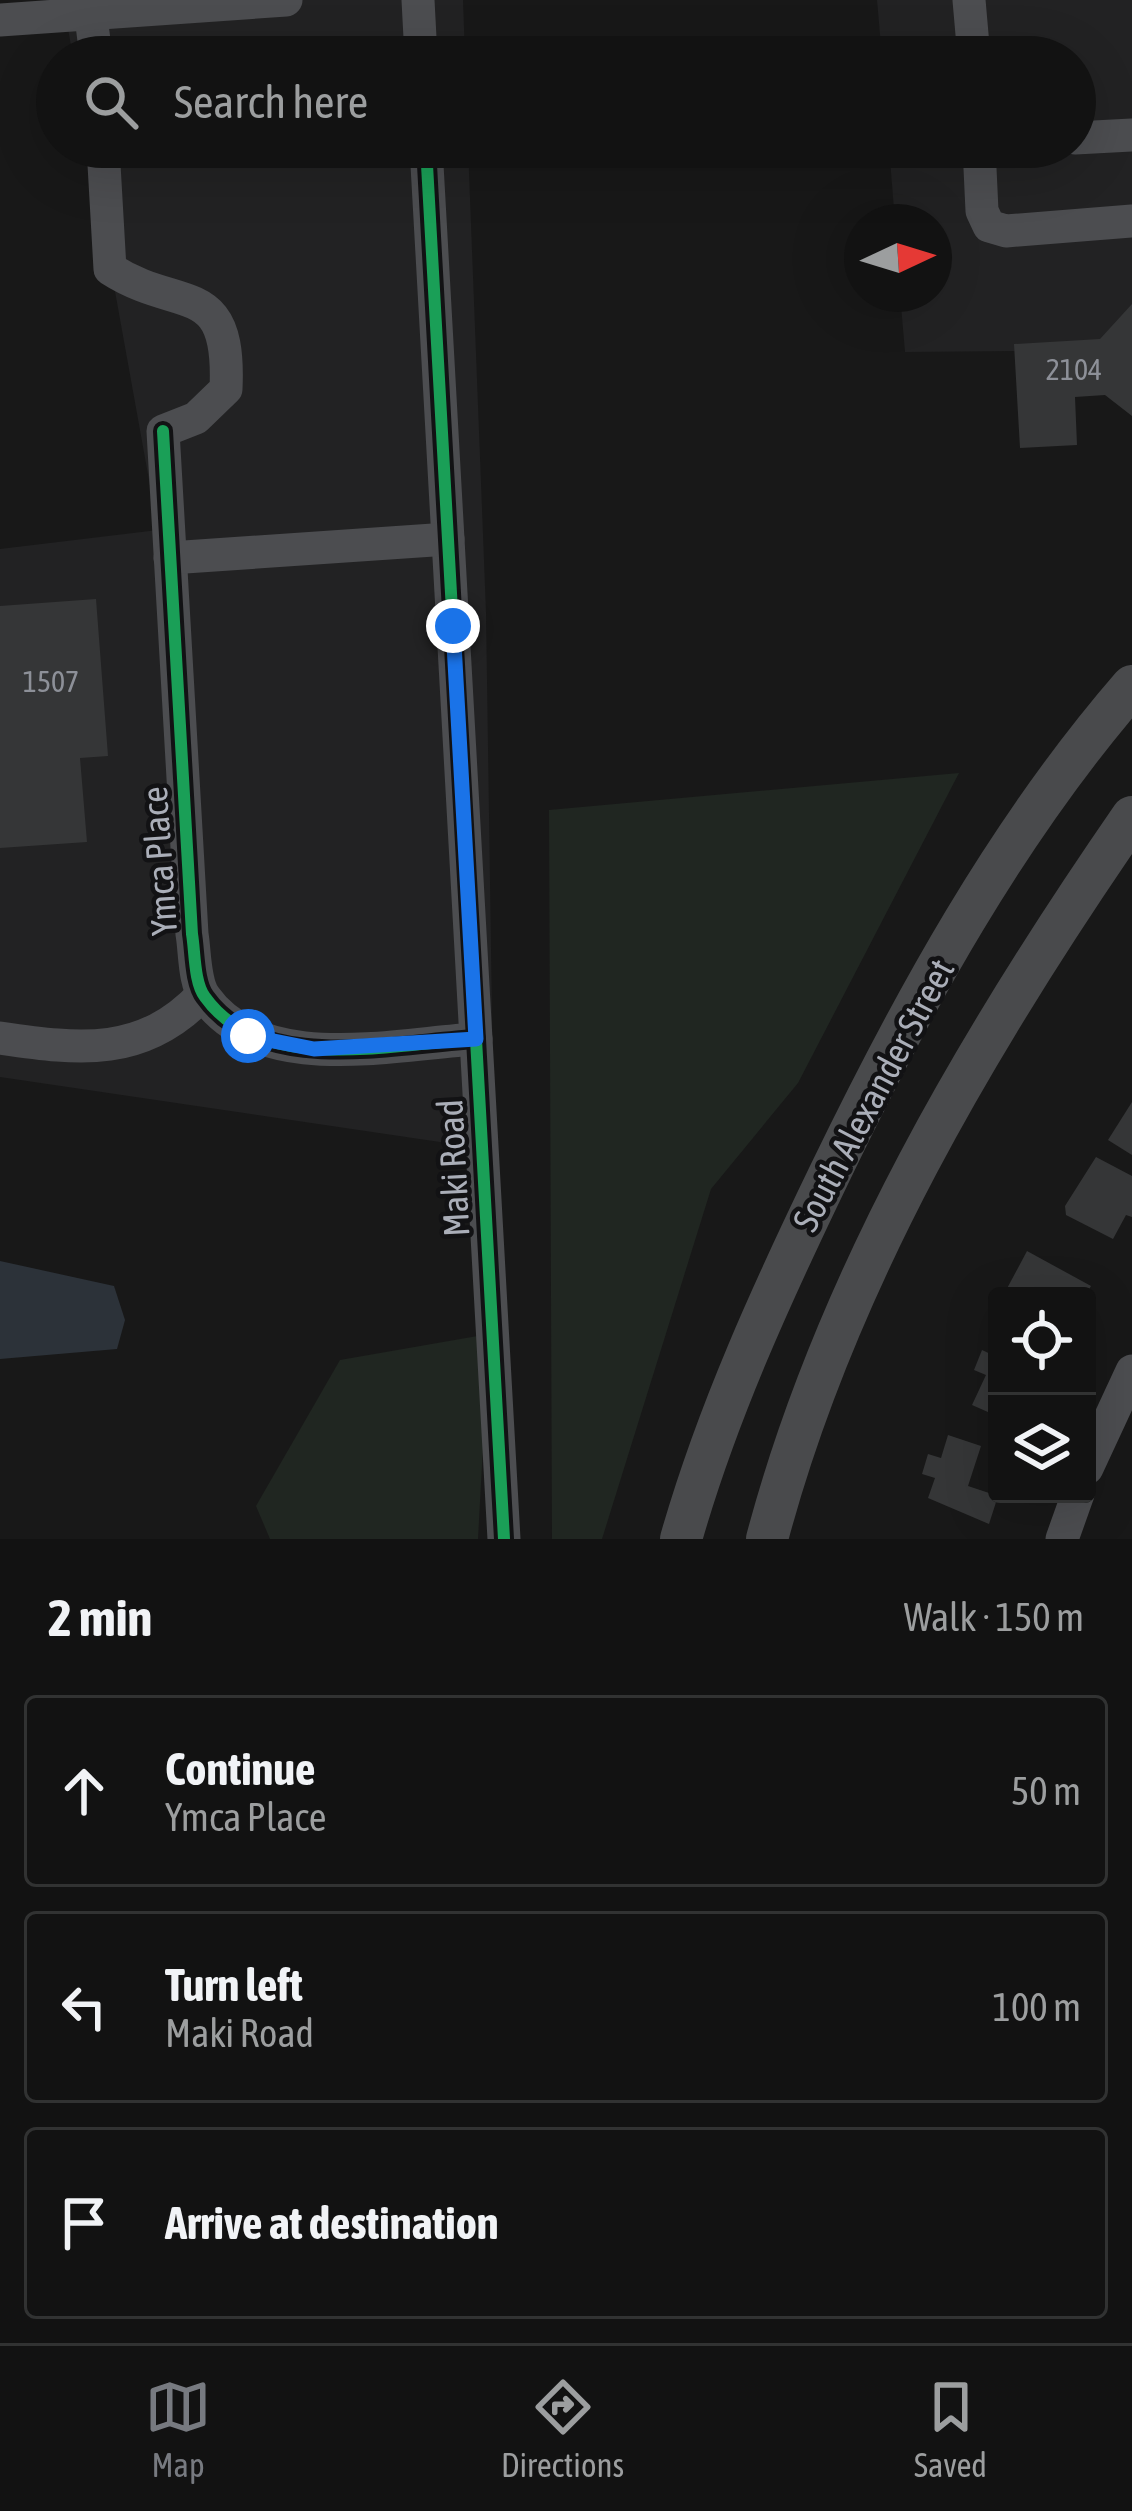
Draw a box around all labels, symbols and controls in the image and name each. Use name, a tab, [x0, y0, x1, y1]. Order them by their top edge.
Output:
search box	[36, 36, 1096, 168]
icon: search	[78, 69, 144, 135]
text: Search here	[174, 76, 368, 128]
north arrow	[844, 204, 952, 312]
house number: 2104	[1046, 352, 1102, 386]
route end	[426, 599, 480, 653]
house number: 1507	[23, 664, 79, 698]
street label: Ymca Place	[133, 785, 185, 937]
street label: South Alexander Street	[784, 952, 962, 1238]
route start	[221, 1009, 275, 1063]
street label: Maki Road	[428, 1098, 478, 1238]
map controls	[988, 1287, 1096, 1503]
button: locate	[988, 1287, 1096, 1395]
button: layers	[988, 1395, 1096, 1503]
text: 2 min	[48, 1588, 152, 1647]
text: Walk · 150 m	[904, 1595, 1084, 1639]
text: Continue	[165, 1743, 316, 1795]
icon: ahead	[51, 1758, 117, 1824]
text: 50 m	[1011, 1769, 1081, 1813]
text: Ymca Place	[165, 1795, 327, 1839]
text: Turn left	[165, 1959, 303, 2011]
icon: left	[51, 1974, 117, 2040]
text: 100 m	[993, 1985, 1081, 2029]
text: Maki Road	[165, 2011, 314, 2055]
icon: arrive	[51, 2190, 117, 2256]
text: Arrive at destination	[165, 2197, 499, 2249]
tab: Map	[145, 2374, 211, 2484]
tab: Directions	[501, 2374, 624, 2484]
tab: Saved	[914, 2374, 987, 2484]

